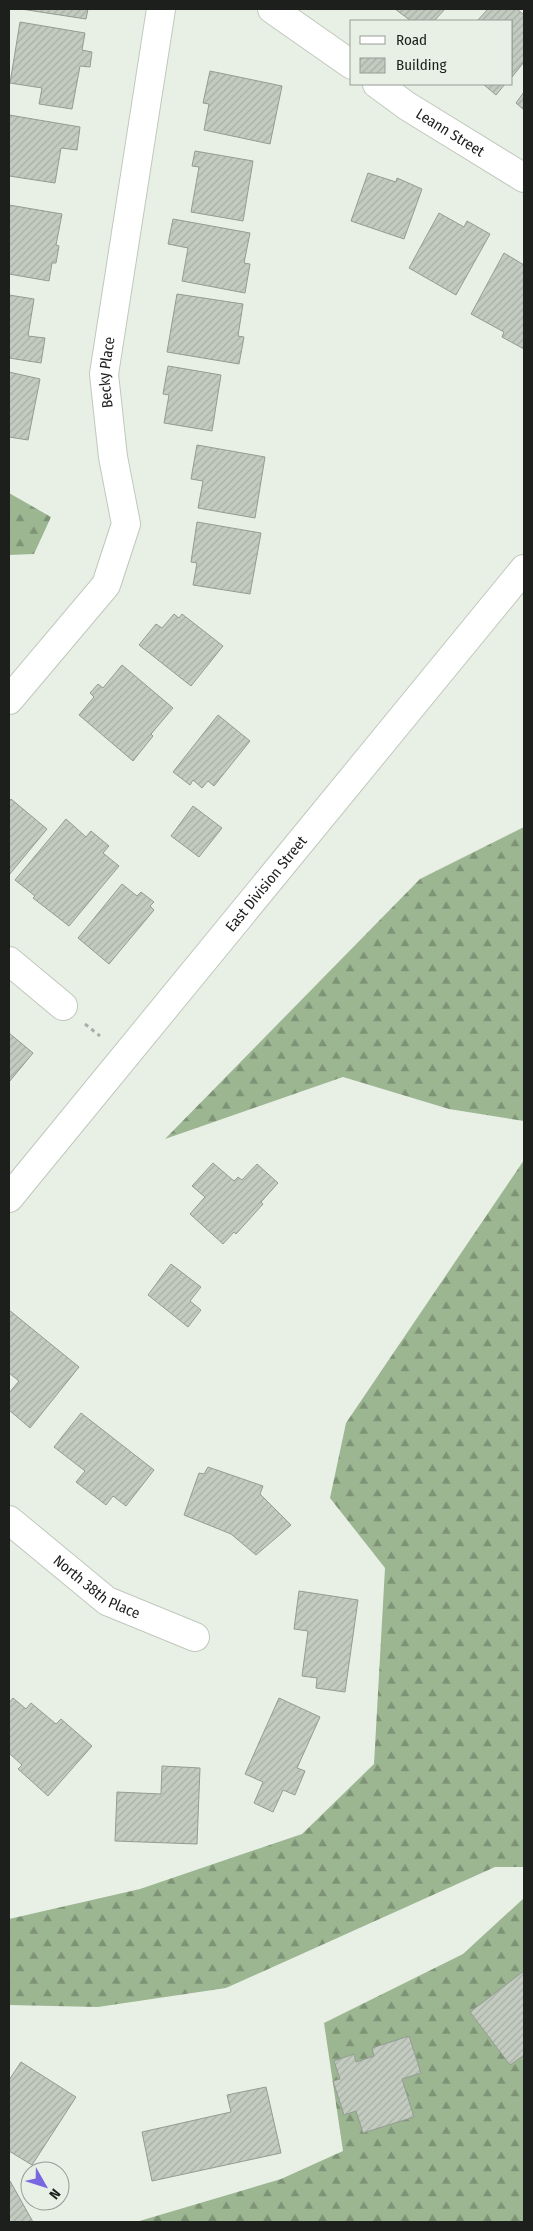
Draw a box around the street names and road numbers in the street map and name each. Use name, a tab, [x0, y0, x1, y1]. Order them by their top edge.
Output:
street label: Leann Street	[413, 105, 488, 161]
street label: Becky Place	[95, 336, 119, 409]
street label: East Division Street	[222, 832, 311, 935]
street label: North 38th Place	[50, 1551, 143, 1622]

